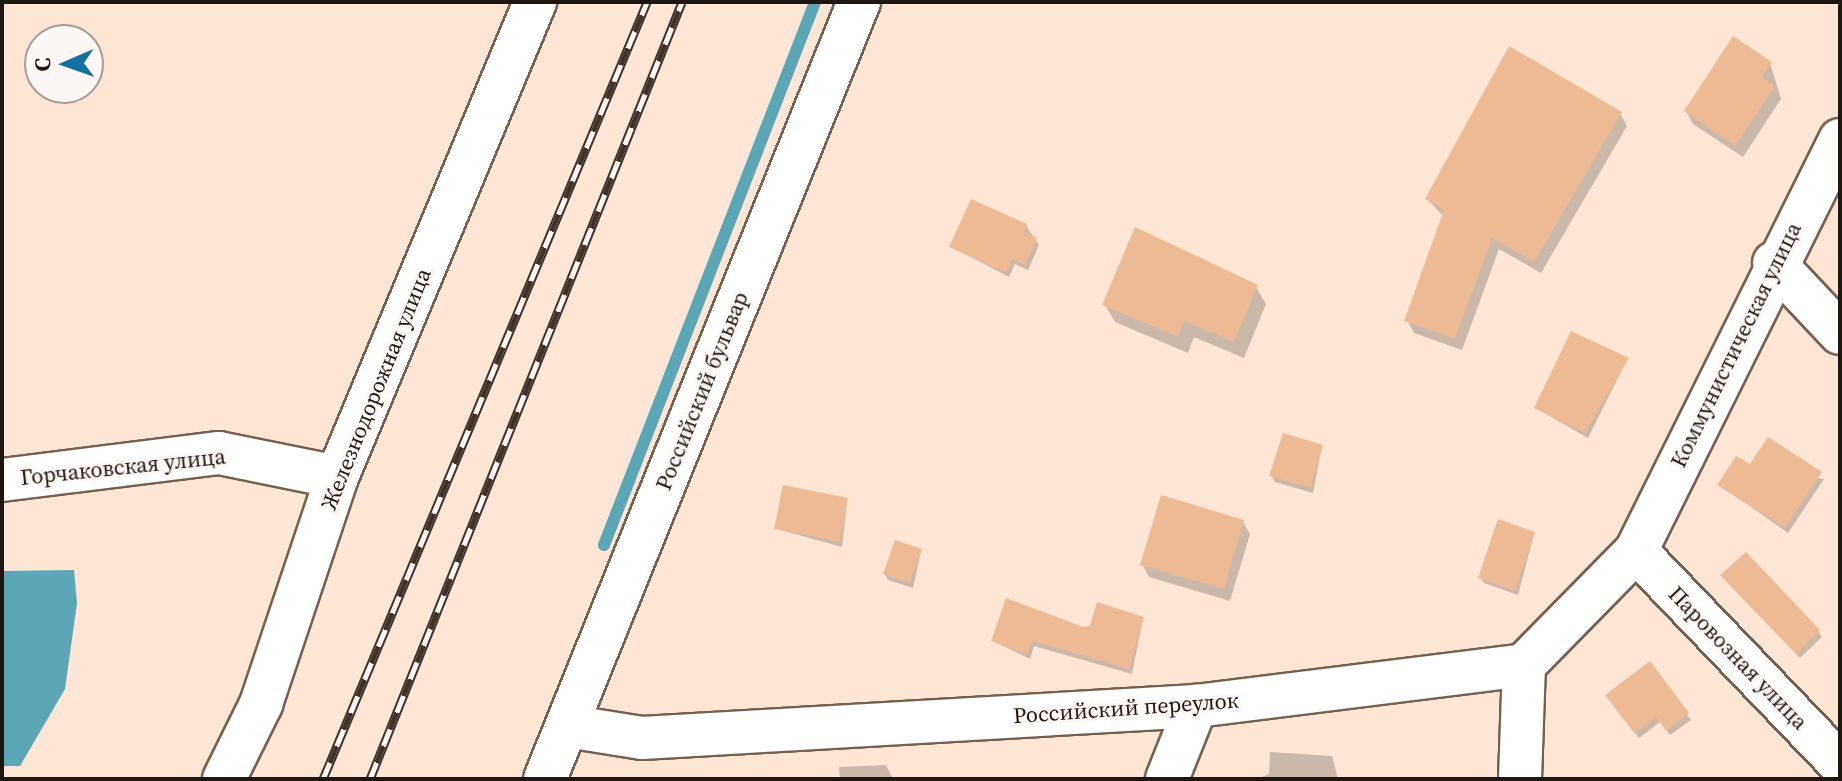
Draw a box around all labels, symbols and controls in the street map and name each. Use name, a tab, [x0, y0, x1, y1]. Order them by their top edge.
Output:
north arrow	[24, 24, 104, 104]
text: С	[27, 57, 57, 72]
street label: Коммунистическая улица	[1665, 218, 1807, 472]
street label: Железнодорожная улица	[315, 264, 437, 514]
street label: Российский бульвар	[650, 288, 754, 494]
street label: Горчаковская улица	[19, 443, 227, 491]
street label: Паровозная улица	[1663, 581, 1813, 735]
street label: Российский переулок	[1012, 687, 1240, 729]

